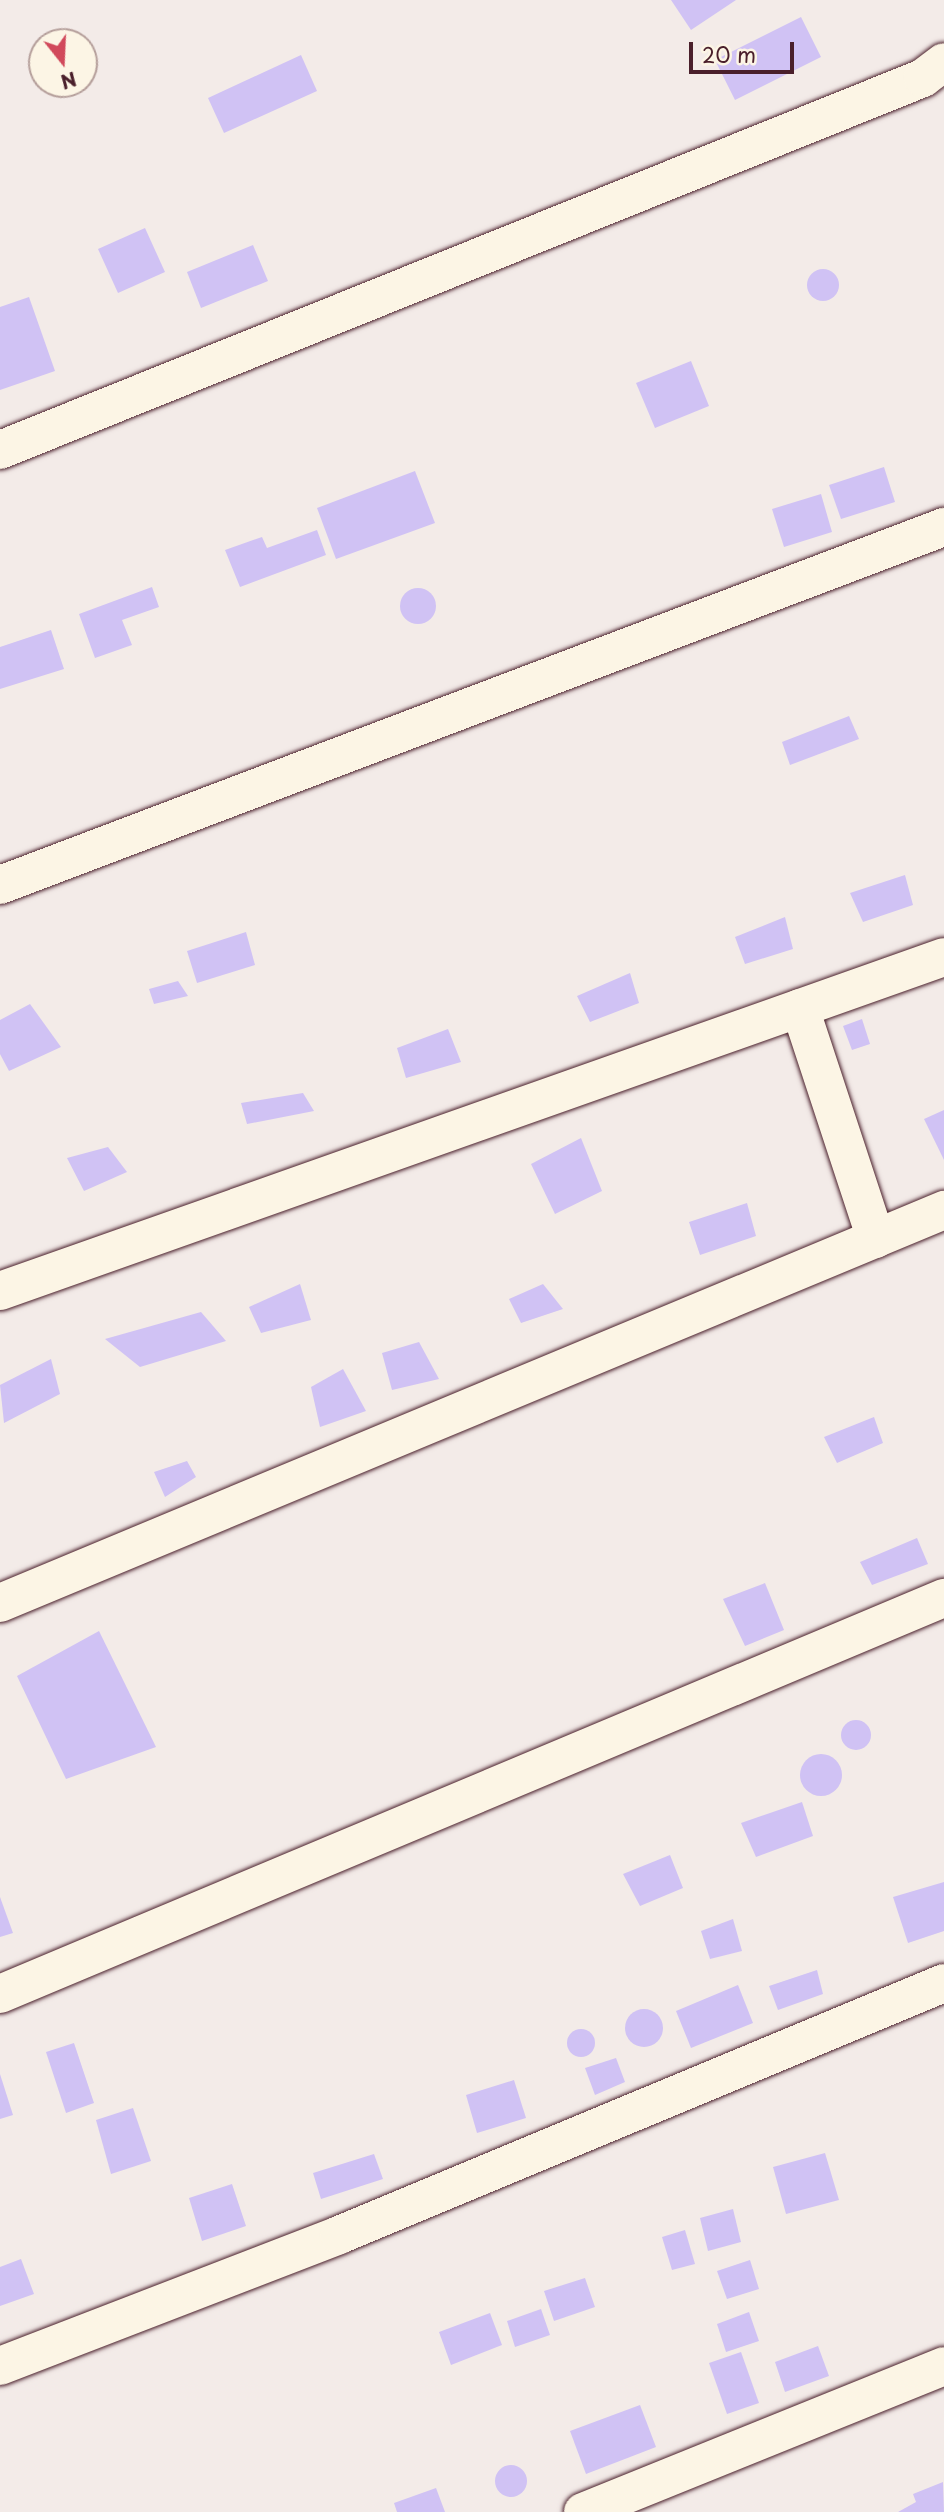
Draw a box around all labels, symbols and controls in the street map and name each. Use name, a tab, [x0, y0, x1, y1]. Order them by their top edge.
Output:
north arrow	[28, 28, 98, 98]
scale bar	[692, 28, 797, 72]
text: 20 m	[702, 38, 756, 70]
text: N	[57, 65, 80, 97]

